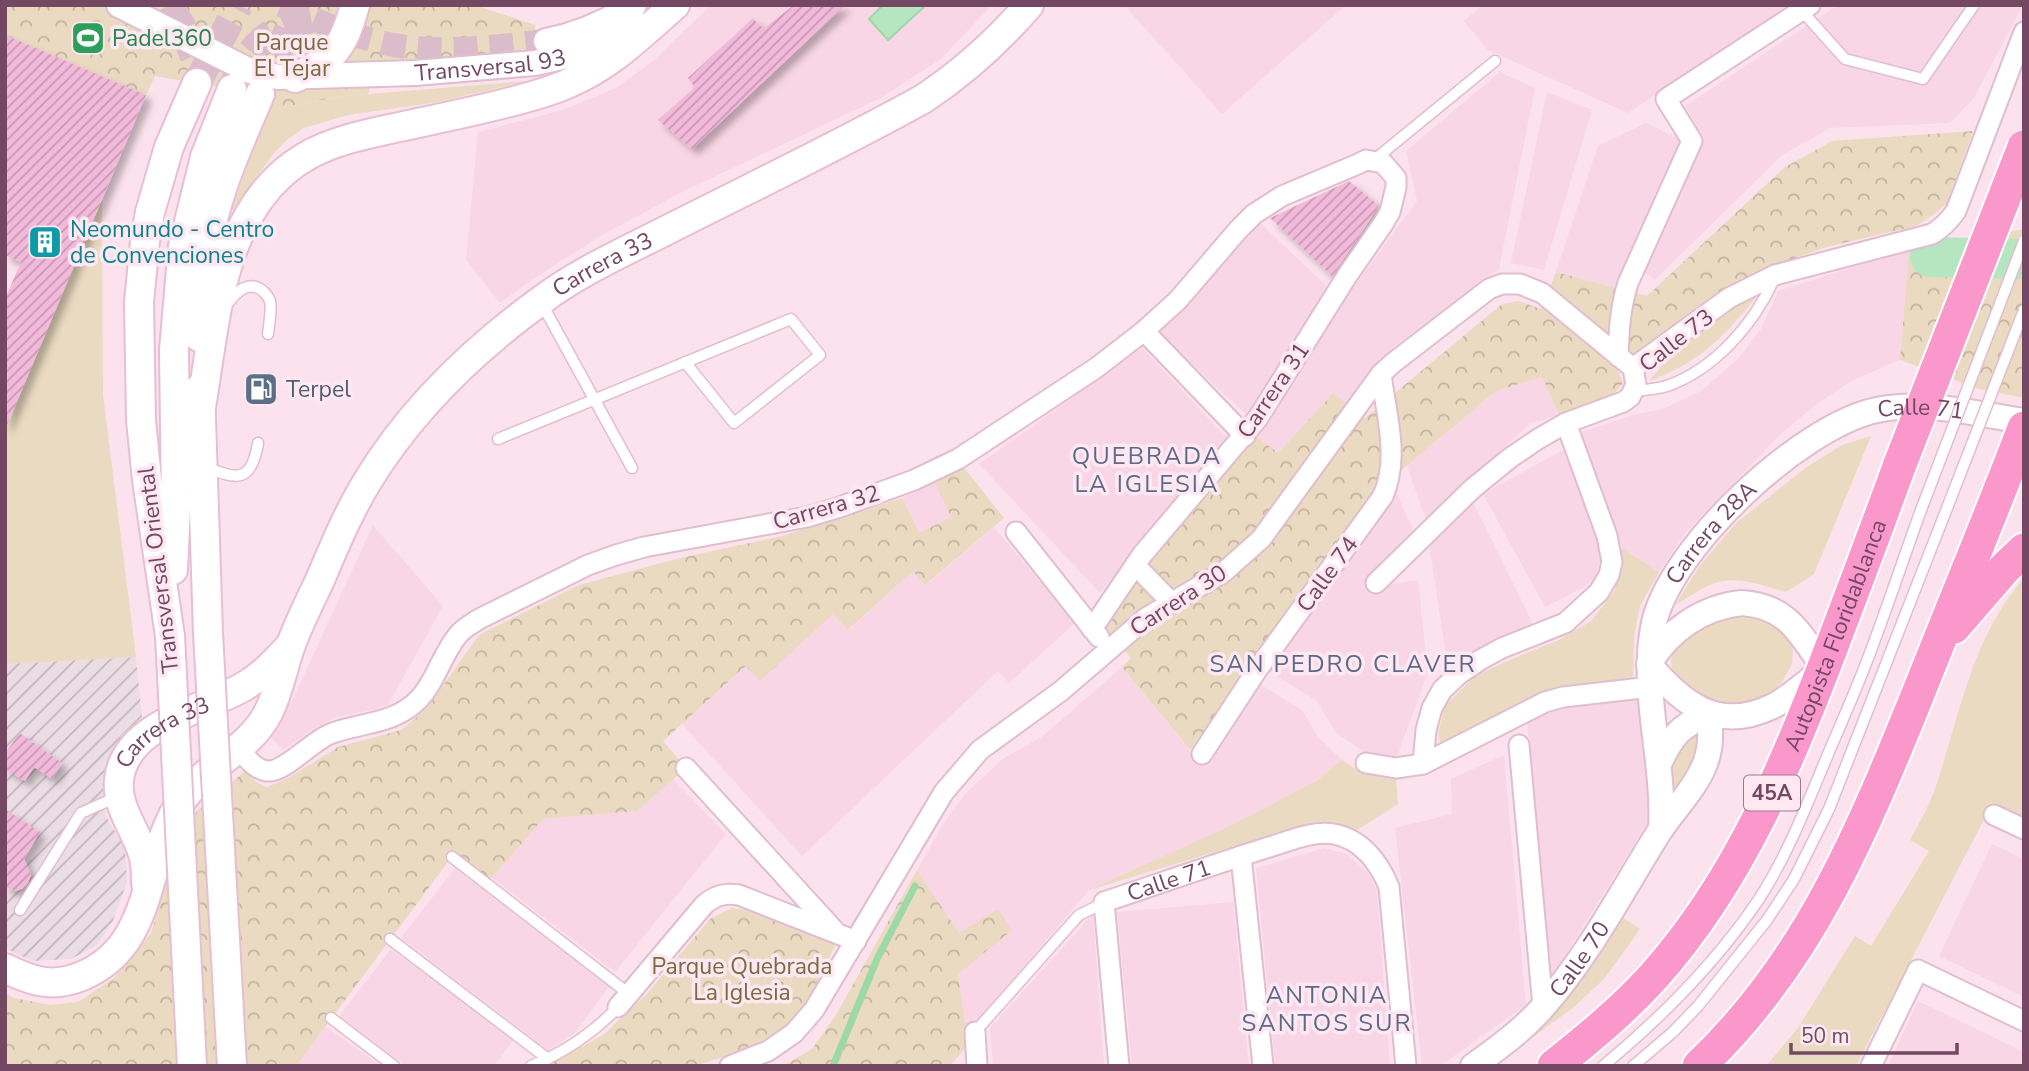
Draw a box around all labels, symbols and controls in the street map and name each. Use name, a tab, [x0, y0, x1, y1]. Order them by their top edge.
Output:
sports icon: Padel360	[69, 19, 107, 57]
place label: Padel360	[112, 23, 212, 54]
park label: Parque El Tejar	[254, 27, 331, 84]
street label: Transversal 93	[413, 42, 569, 89]
place label: Neomundo - Centro de Convenciones	[70, 214, 274, 271]
building icon: Neomundo - Centro de Convenciones	[26, 223, 64, 261]
street label: Carrera 33	[546, 225, 658, 304]
street label: Calle 73	[1633, 302, 1720, 379]
street label: Carrera 31	[1230, 336, 1317, 444]
fuel station icon: Terpel	[242, 370, 280, 408]
place label: Terpel	[286, 374, 351, 405]
street label: Calle 71	[1875, 391, 1966, 427]
district label: QUEBRADA LA IGLESIA	[1072, 440, 1222, 500]
street label: Transversal Oriental	[130, 465, 187, 675]
street label: Carrera 28A	[1658, 474, 1764, 590]
street label: Carrera 32	[769, 477, 883, 537]
street label: Autopista Floridablanca	[1777, 515, 1894, 756]
street label: Calle 74	[1289, 530, 1365, 618]
street label: Carrera 30	[1124, 558, 1233, 643]
district label: SAN PEDRO CLAVER	[1209, 648, 1477, 680]
street label: Carrera 33	[108, 689, 214, 773]
road number: 45A	[1744, 776, 1800, 810]
street label: Calle 71	[1123, 852, 1215, 909]
street label: Calle 70	[1542, 915, 1617, 1004]
park label: Parque Quebrada La Iglesia	[652, 951, 832, 1008]
district label: ANTONIA SANTOS SUR	[1242, 979, 1413, 1039]
scale bar	[1791, 1012, 1957, 1056]
text: 50 m	[1801, 1022, 1850, 1050]

